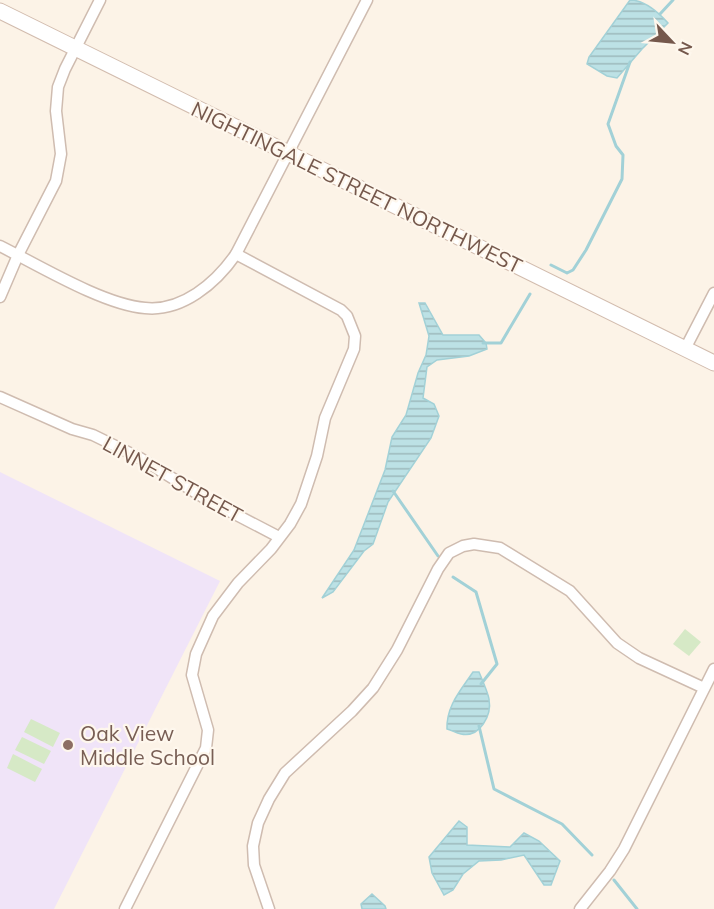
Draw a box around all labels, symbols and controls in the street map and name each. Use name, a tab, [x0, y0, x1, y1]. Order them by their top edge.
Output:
north arrow	[642, 12, 702, 72]
text: N	[674, 39, 697, 58]
street label: NIGHTINGALE STREET NORTHWEST	[187, 95, 527, 279]
street label: LINNET STREET	[99, 430, 248, 528]
place label: Oak View Middle School	[80, 720, 215, 770]
marker: Oak View Middle School	[61, 738, 75, 752]

